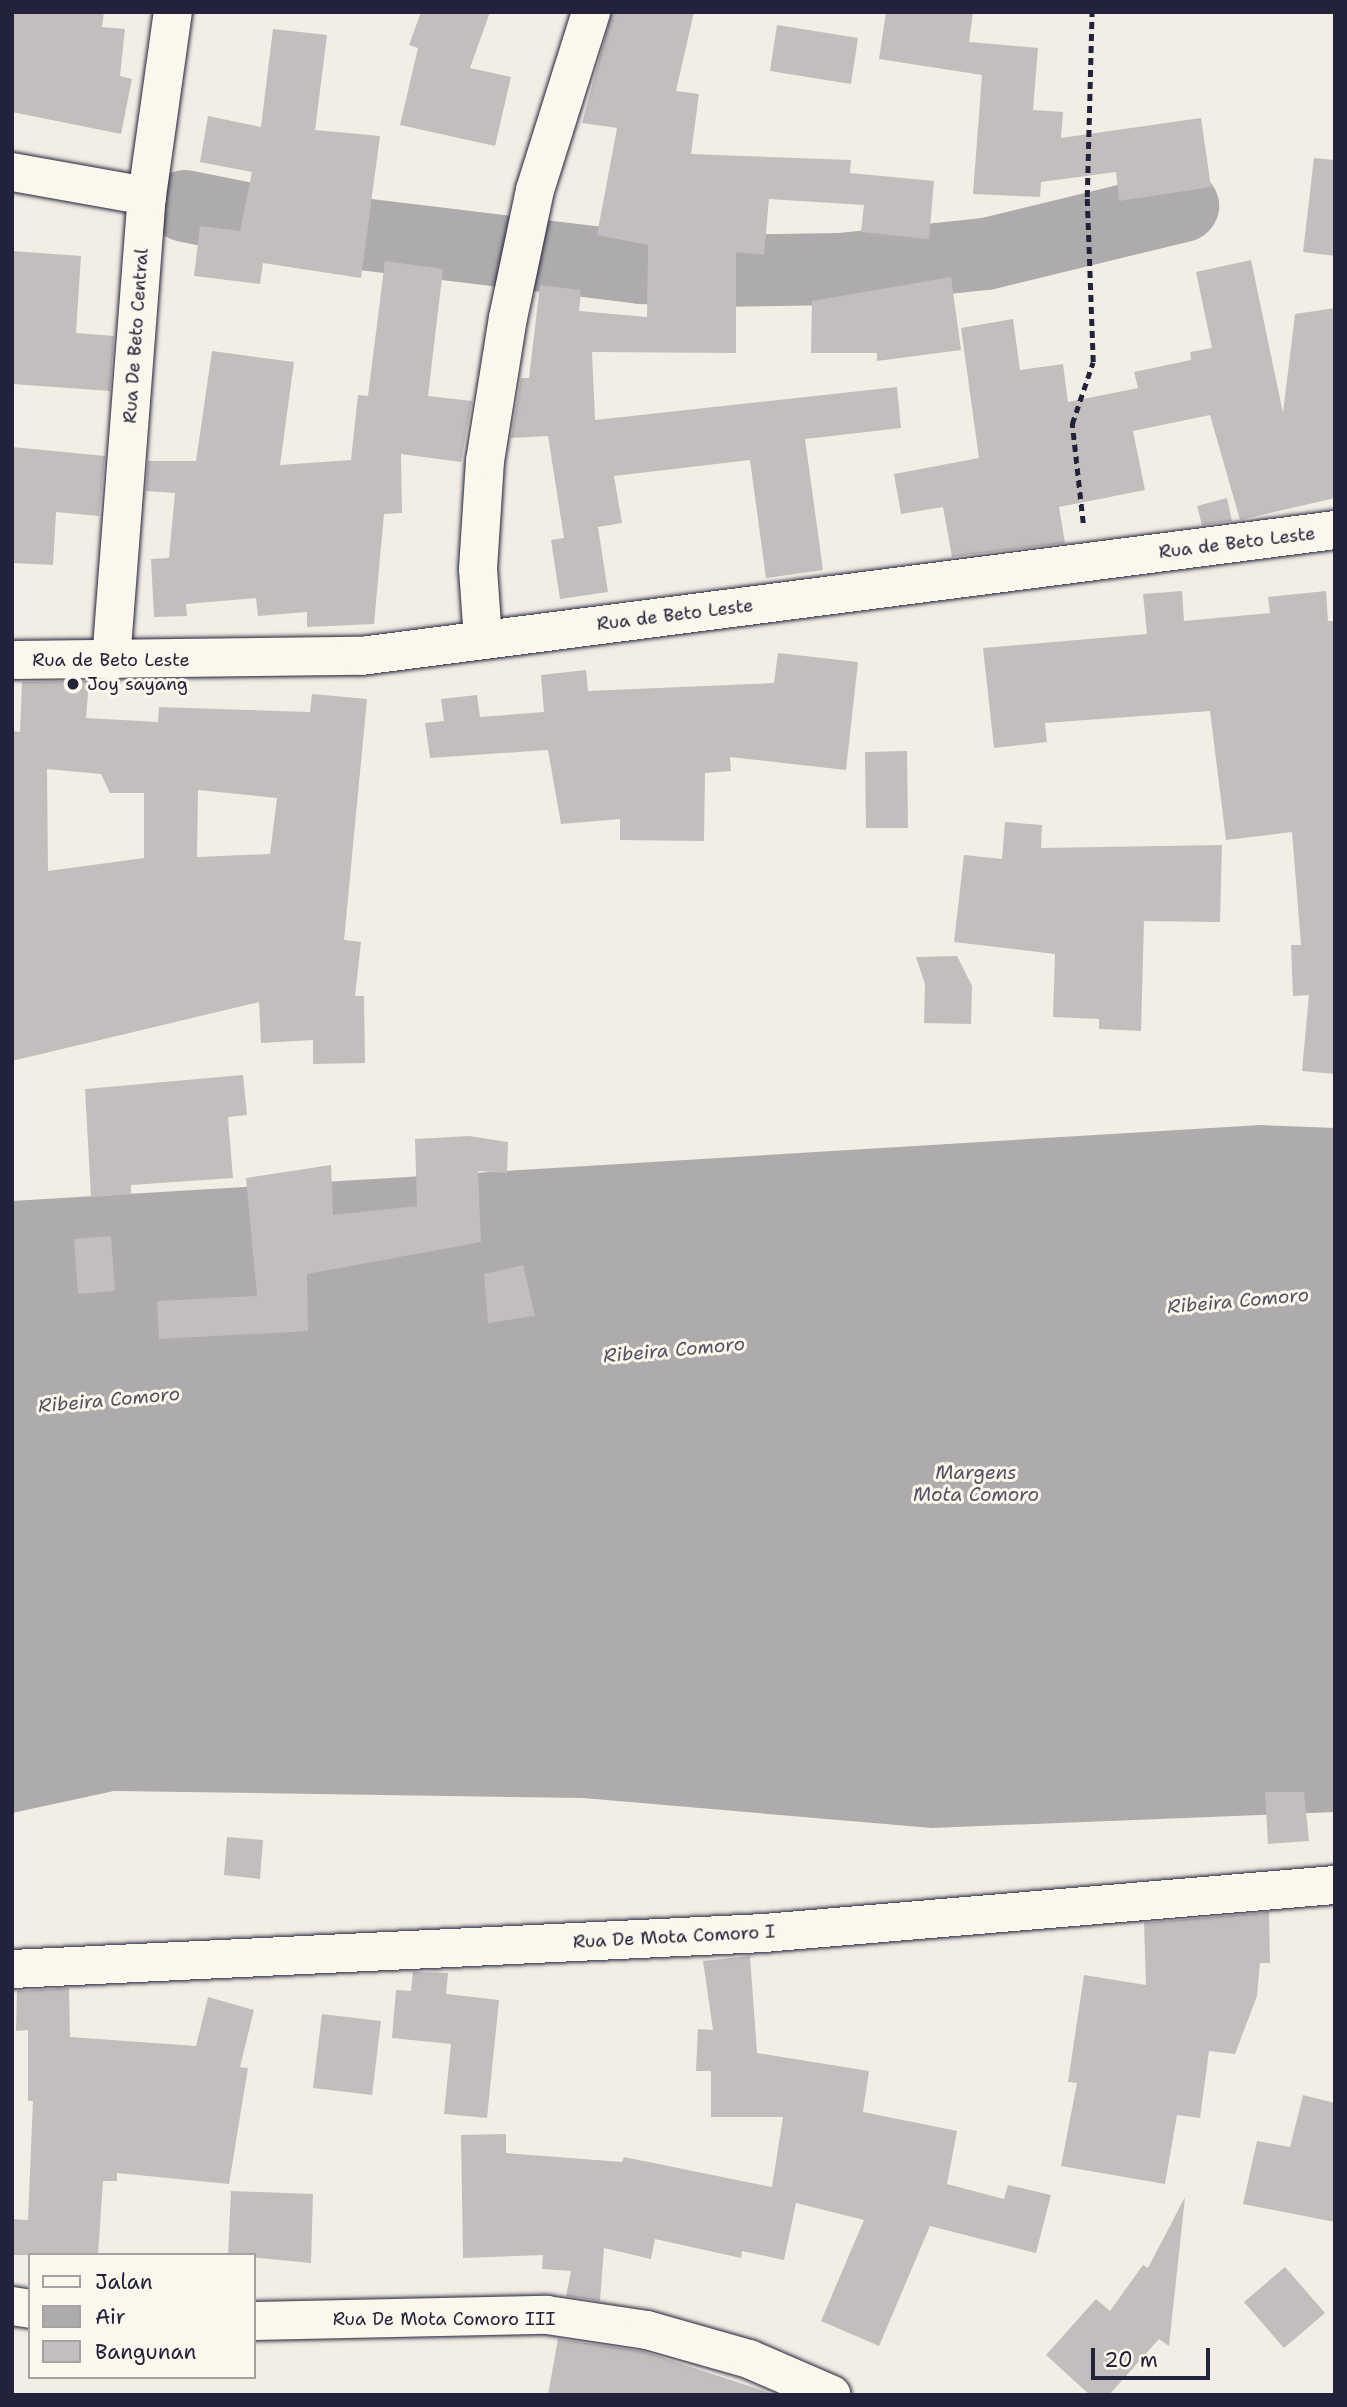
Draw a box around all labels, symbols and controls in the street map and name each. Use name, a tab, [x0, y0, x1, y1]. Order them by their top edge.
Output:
street label: Rua De Beto Central	[119, 248, 153, 424]
street label: Rua de Beto Leste	[1158, 523, 1316, 563]
street label: Rua de Beto Leste	[596, 595, 754, 635]
street label: Rua de Beto Leste	[32, 649, 190, 671]
place label: Joy sayang	[87, 673, 188, 695]
marker: Joy sayang	[65, 676, 81, 692]
water label: Ribeira Comoro	[1166, 1283, 1310, 1319]
water label: Ribeira Comoro	[602, 1332, 746, 1368]
water label: Ribeira Comoro	[37, 1382, 181, 1418]
water label: Margens Mota Comoro	[913, 1462, 1039, 1506]
street label: Rua De Mota Comoro I	[572, 1921, 776, 1953]
legend	[28, 2253, 256, 2379]
text: Jalan	[95, 2268, 153, 2296]
text: Air	[95, 2303, 126, 2331]
street label: Rua De Mota Comoro III	[333, 2308, 555, 2330]
scale bar	[1095, 2334, 1214, 2378]
text: Bangunan	[95, 2338, 196, 2366]
text: 20 m	[1104, 2346, 1158, 2374]

